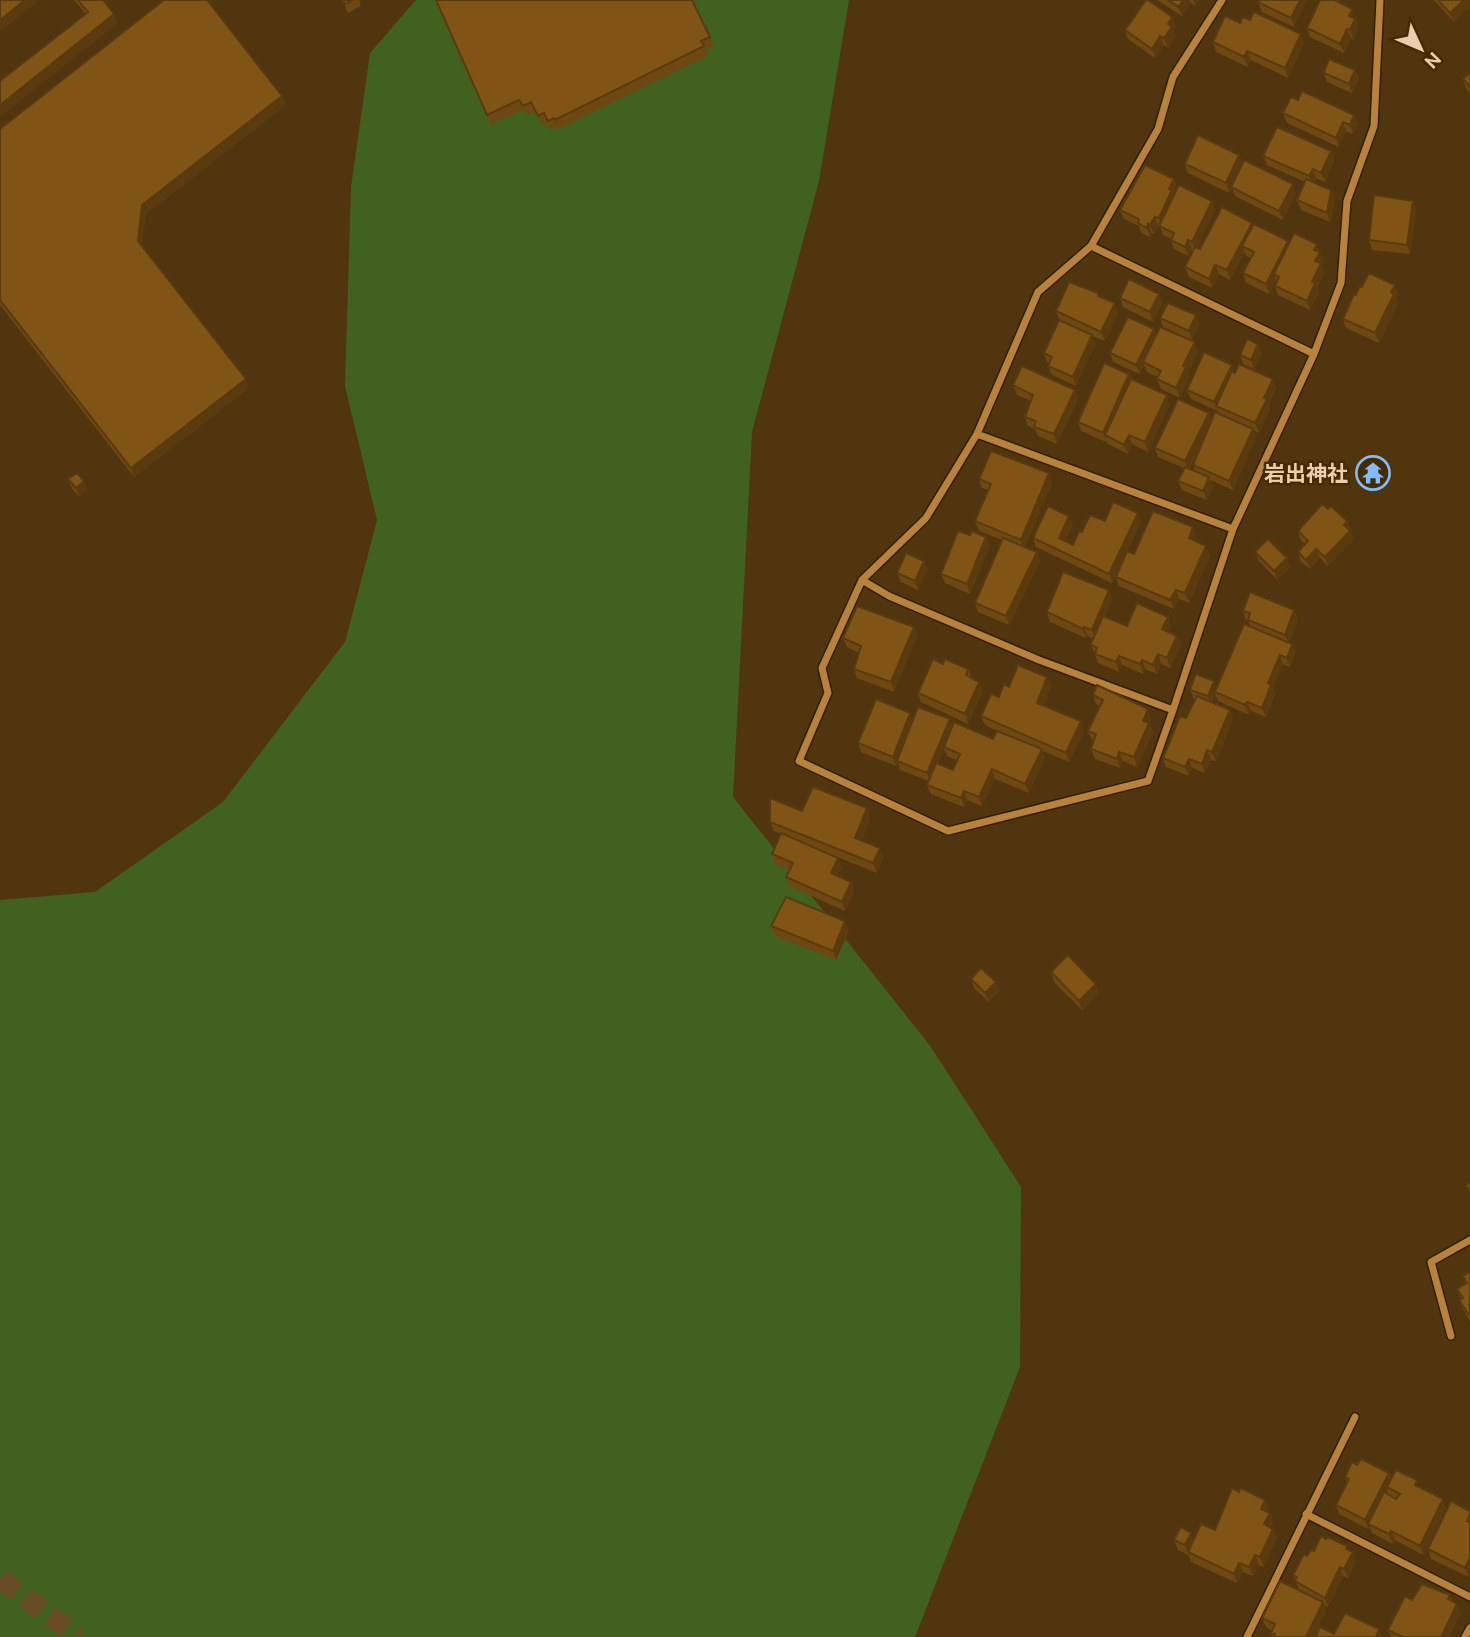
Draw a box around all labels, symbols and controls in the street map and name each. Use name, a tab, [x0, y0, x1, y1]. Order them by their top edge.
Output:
north arrow	[1386, 14, 1456, 84]
text: N	[1420, 48, 1446, 74]
temple icon: 岩出神社	[1354, 454, 1392, 492]
place label: 岩出神社	[1264, 461, 1348, 485]

